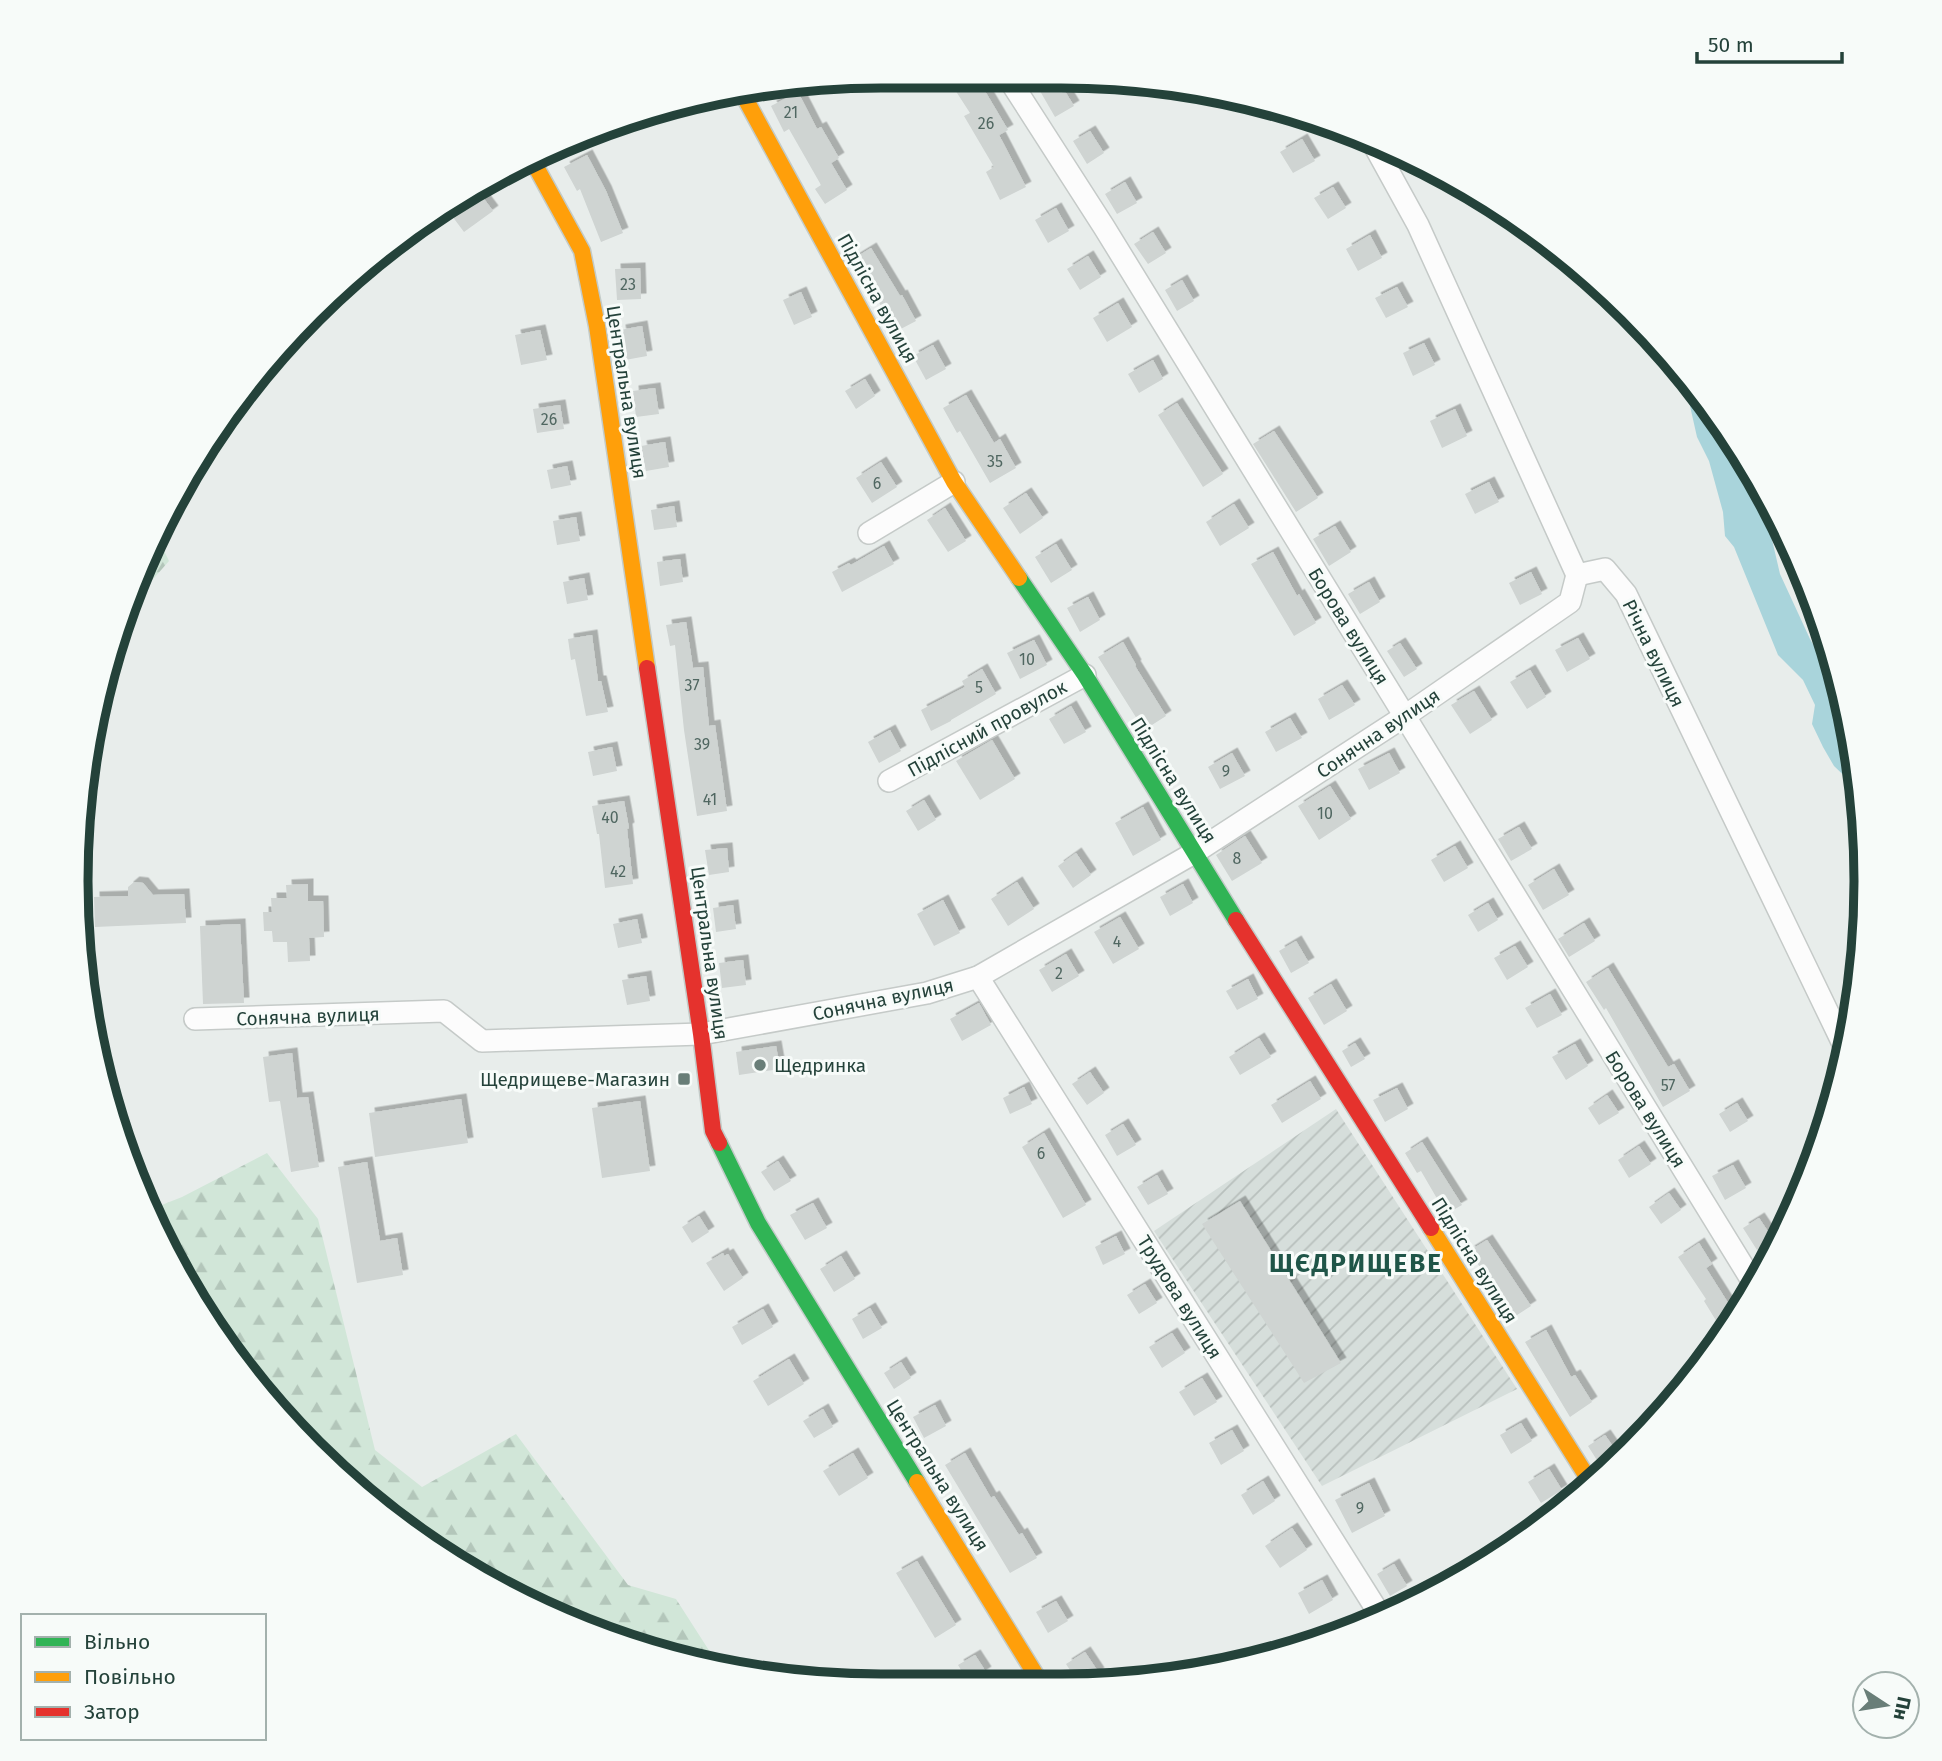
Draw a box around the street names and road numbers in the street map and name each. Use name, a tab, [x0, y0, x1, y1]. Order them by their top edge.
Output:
street label: Підлісна вулиця	[832, 230, 923, 367]
street label: Центральна вулиця	[601, 304, 652, 480]
street label: Борова вулиця	[1303, 563, 1394, 689]
street label: Річна вулиця	[1618, 596, 1690, 711]
street label: Підлісний провулок	[904, 675, 1071, 782]
street label: Сонячна вулиця	[1312, 684, 1444, 783]
street label: Підлісна вулиця	[1126, 713, 1222, 848]
street label: Центральна вулиця	[686, 865, 733, 1041]
street label: Сонячна вулиця	[810, 973, 956, 1026]
street label: Сонячна вулиця	[236, 1002, 380, 1031]
street label: Борова вулиця	[1600, 1046, 1691, 1172]
street label: Підлісна вулиця	[1427, 1193, 1523, 1328]
street label: Трудова вулиця	[1132, 1231, 1227, 1363]
street label: Центральна вулиця	[881, 1395, 994, 1556]

